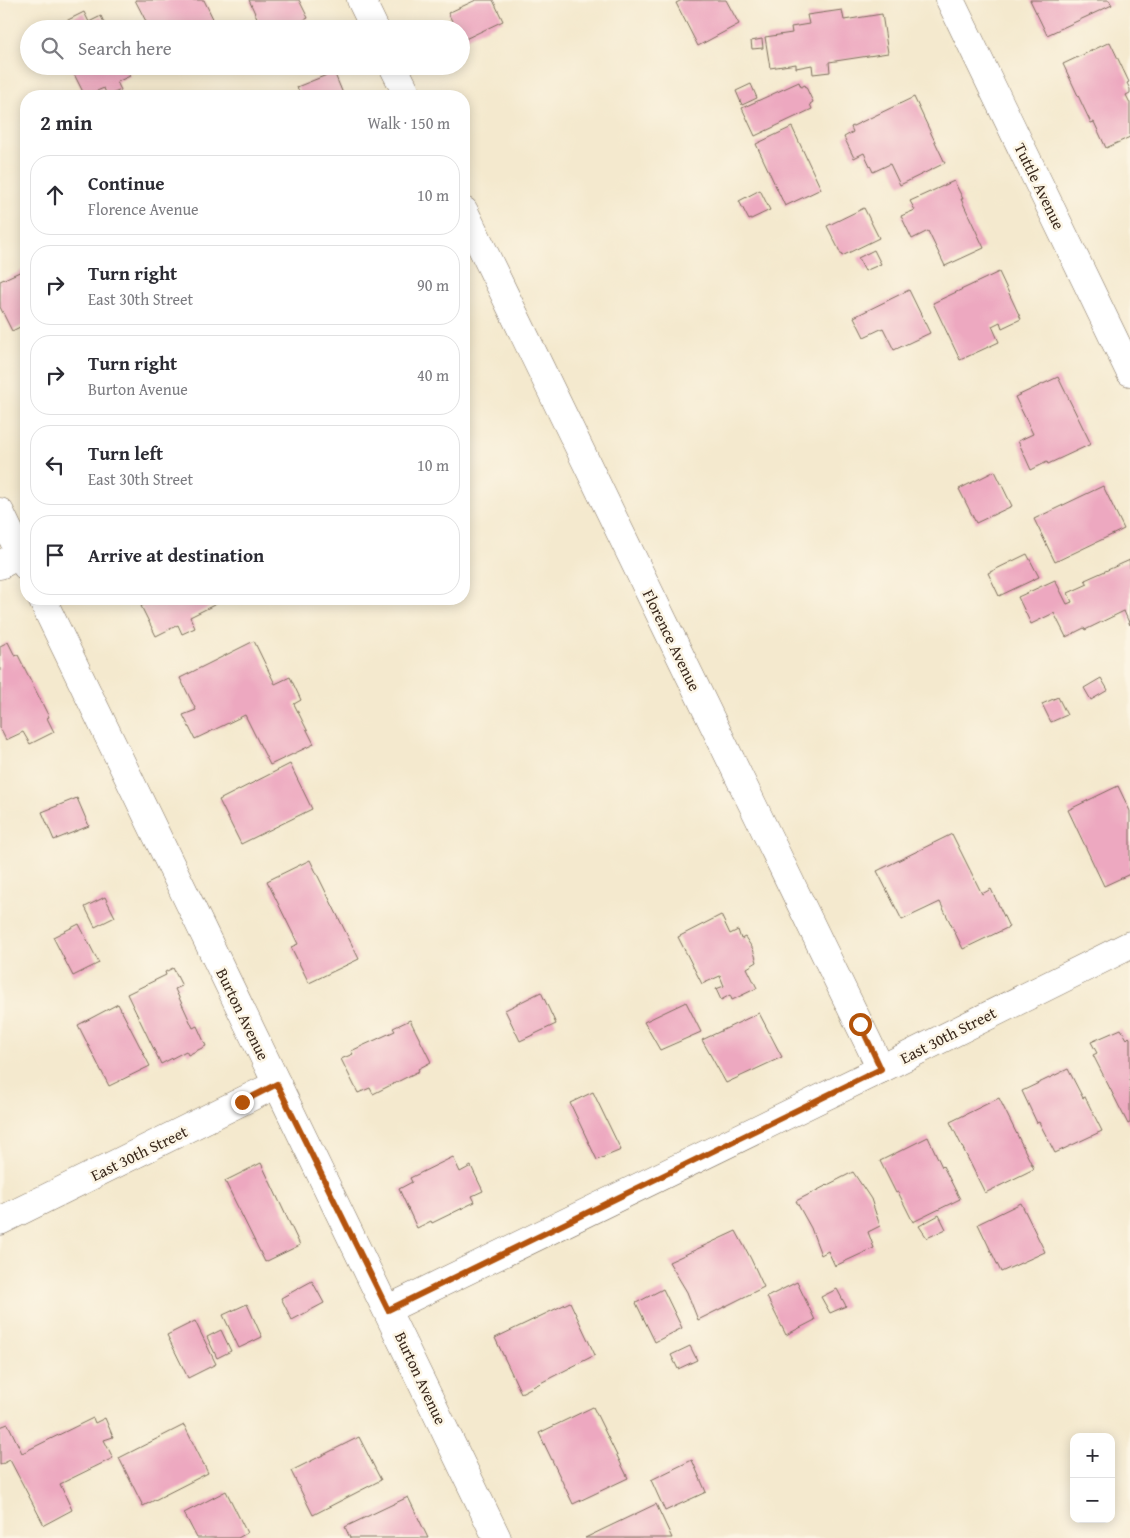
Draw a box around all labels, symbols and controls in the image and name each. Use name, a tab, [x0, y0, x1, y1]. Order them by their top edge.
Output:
search box	[20, 20, 470, 75]
icon: search	[38, 34, 66, 62]
text: Search here	[78, 34, 172, 62]
text: 2 min	[40, 107, 92, 138]
text: Walk · 150 m	[367, 111, 450, 135]
street label: Tuttle Avenue	[1009, 139, 1071, 233]
text: Continue	[88, 169, 165, 197]
icon: ahead	[41, 181, 69, 209]
text: 10 m	[417, 183, 449, 207]
text: Florence Avenue	[88, 197, 199, 221]
text: Turn right	[88, 259, 177, 287]
icon: right	[41, 271, 69, 299]
text: 90 m	[417, 273, 449, 297]
text: East 30th Street	[88, 287, 193, 311]
text: Turn right	[88, 349, 177, 377]
icon: right	[41, 361, 69, 389]
text: 40 m	[417, 363, 449, 387]
text: Burton Avenue	[88, 377, 188, 401]
text: Turn left	[88, 439, 163, 467]
icon: left	[41, 451, 69, 479]
text: 10 m	[417, 453, 449, 477]
text: East 30th Street	[88, 467, 193, 491]
icon: arrive	[41, 541, 69, 569]
text: Arrive at destination	[88, 541, 264, 569]
street label: Florence Avenue	[637, 585, 707, 695]
street label: Burton Avenue	[210, 964, 276, 1064]
street label: East 30th Street	[896, 1000, 1001, 1070]
route start	[849, 1013, 872, 1036]
route end	[231, 1091, 254, 1114]
street label: East 30th Street	[86, 1119, 192, 1187]
street label: Burton Avenue	[389, 1328, 453, 1428]
map controls	[1070, 1433, 1115, 1523]
button: +	[1070, 1433, 1115, 1478]
button: −	[1070, 1478, 1115, 1523]

